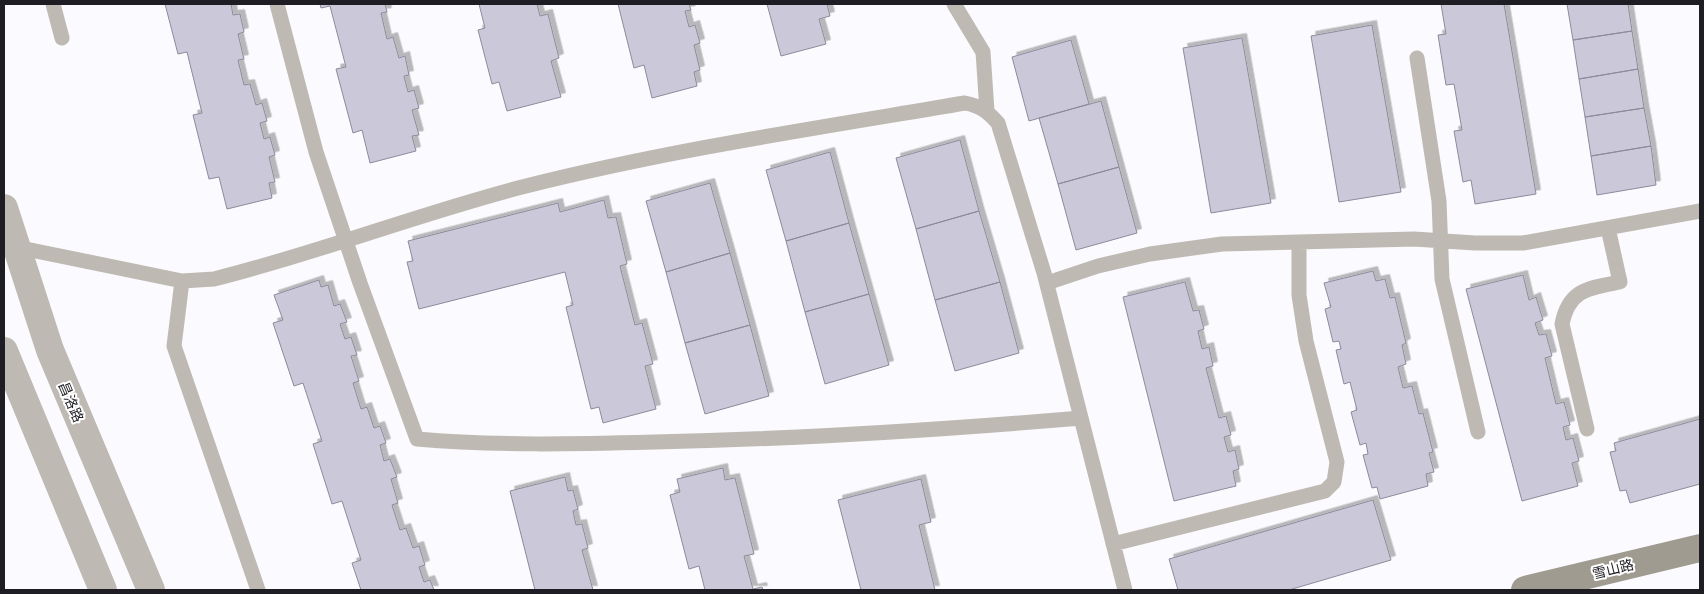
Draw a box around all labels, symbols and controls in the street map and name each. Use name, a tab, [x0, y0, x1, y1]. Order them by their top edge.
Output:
street label: 昌洛路	[55, 380, 87, 424]
street label: 雪山路	[1591, 556, 1635, 582]

